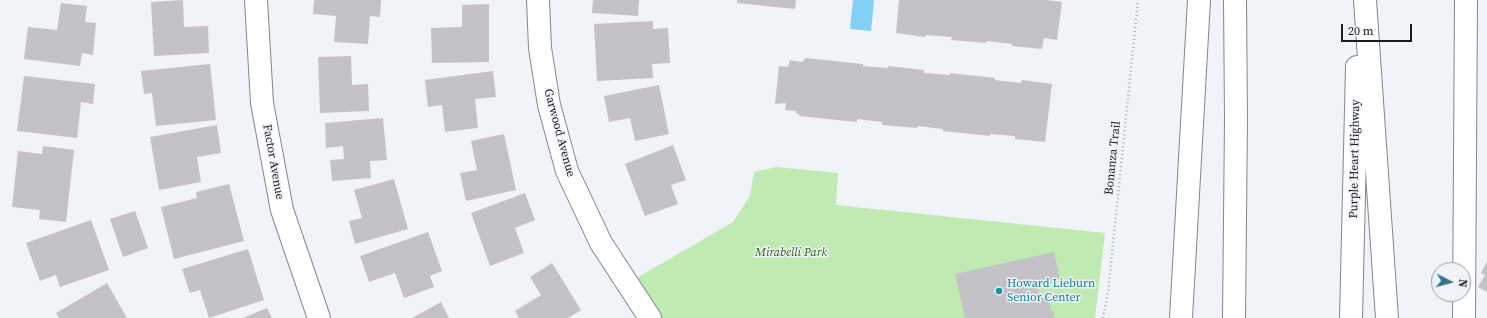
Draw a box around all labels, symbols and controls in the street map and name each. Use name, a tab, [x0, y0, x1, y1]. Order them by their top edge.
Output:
scale bar	[1343, 16, 1414, 42]
text: 20 m	[1348, 23, 1374, 39]
street label: Garwood Avenue	[540, 87, 578, 179]
street label: Purple Heart Highway	[1347, 99, 1363, 219]
street label: Bonanza Trail	[1102, 120, 1124, 196]
street label: Factor Avenue	[259, 123, 287, 201]
park label: Mirabelli Park	[755, 246, 827, 260]
north arrow	[1431, 262, 1471, 302]
place label: Howard Lieburn Senior Center	[1007, 277, 1095, 305]
text: N	[1455, 278, 1470, 288]
marker: Howard Lieburn Senior Center	[994, 286, 1004, 296]

